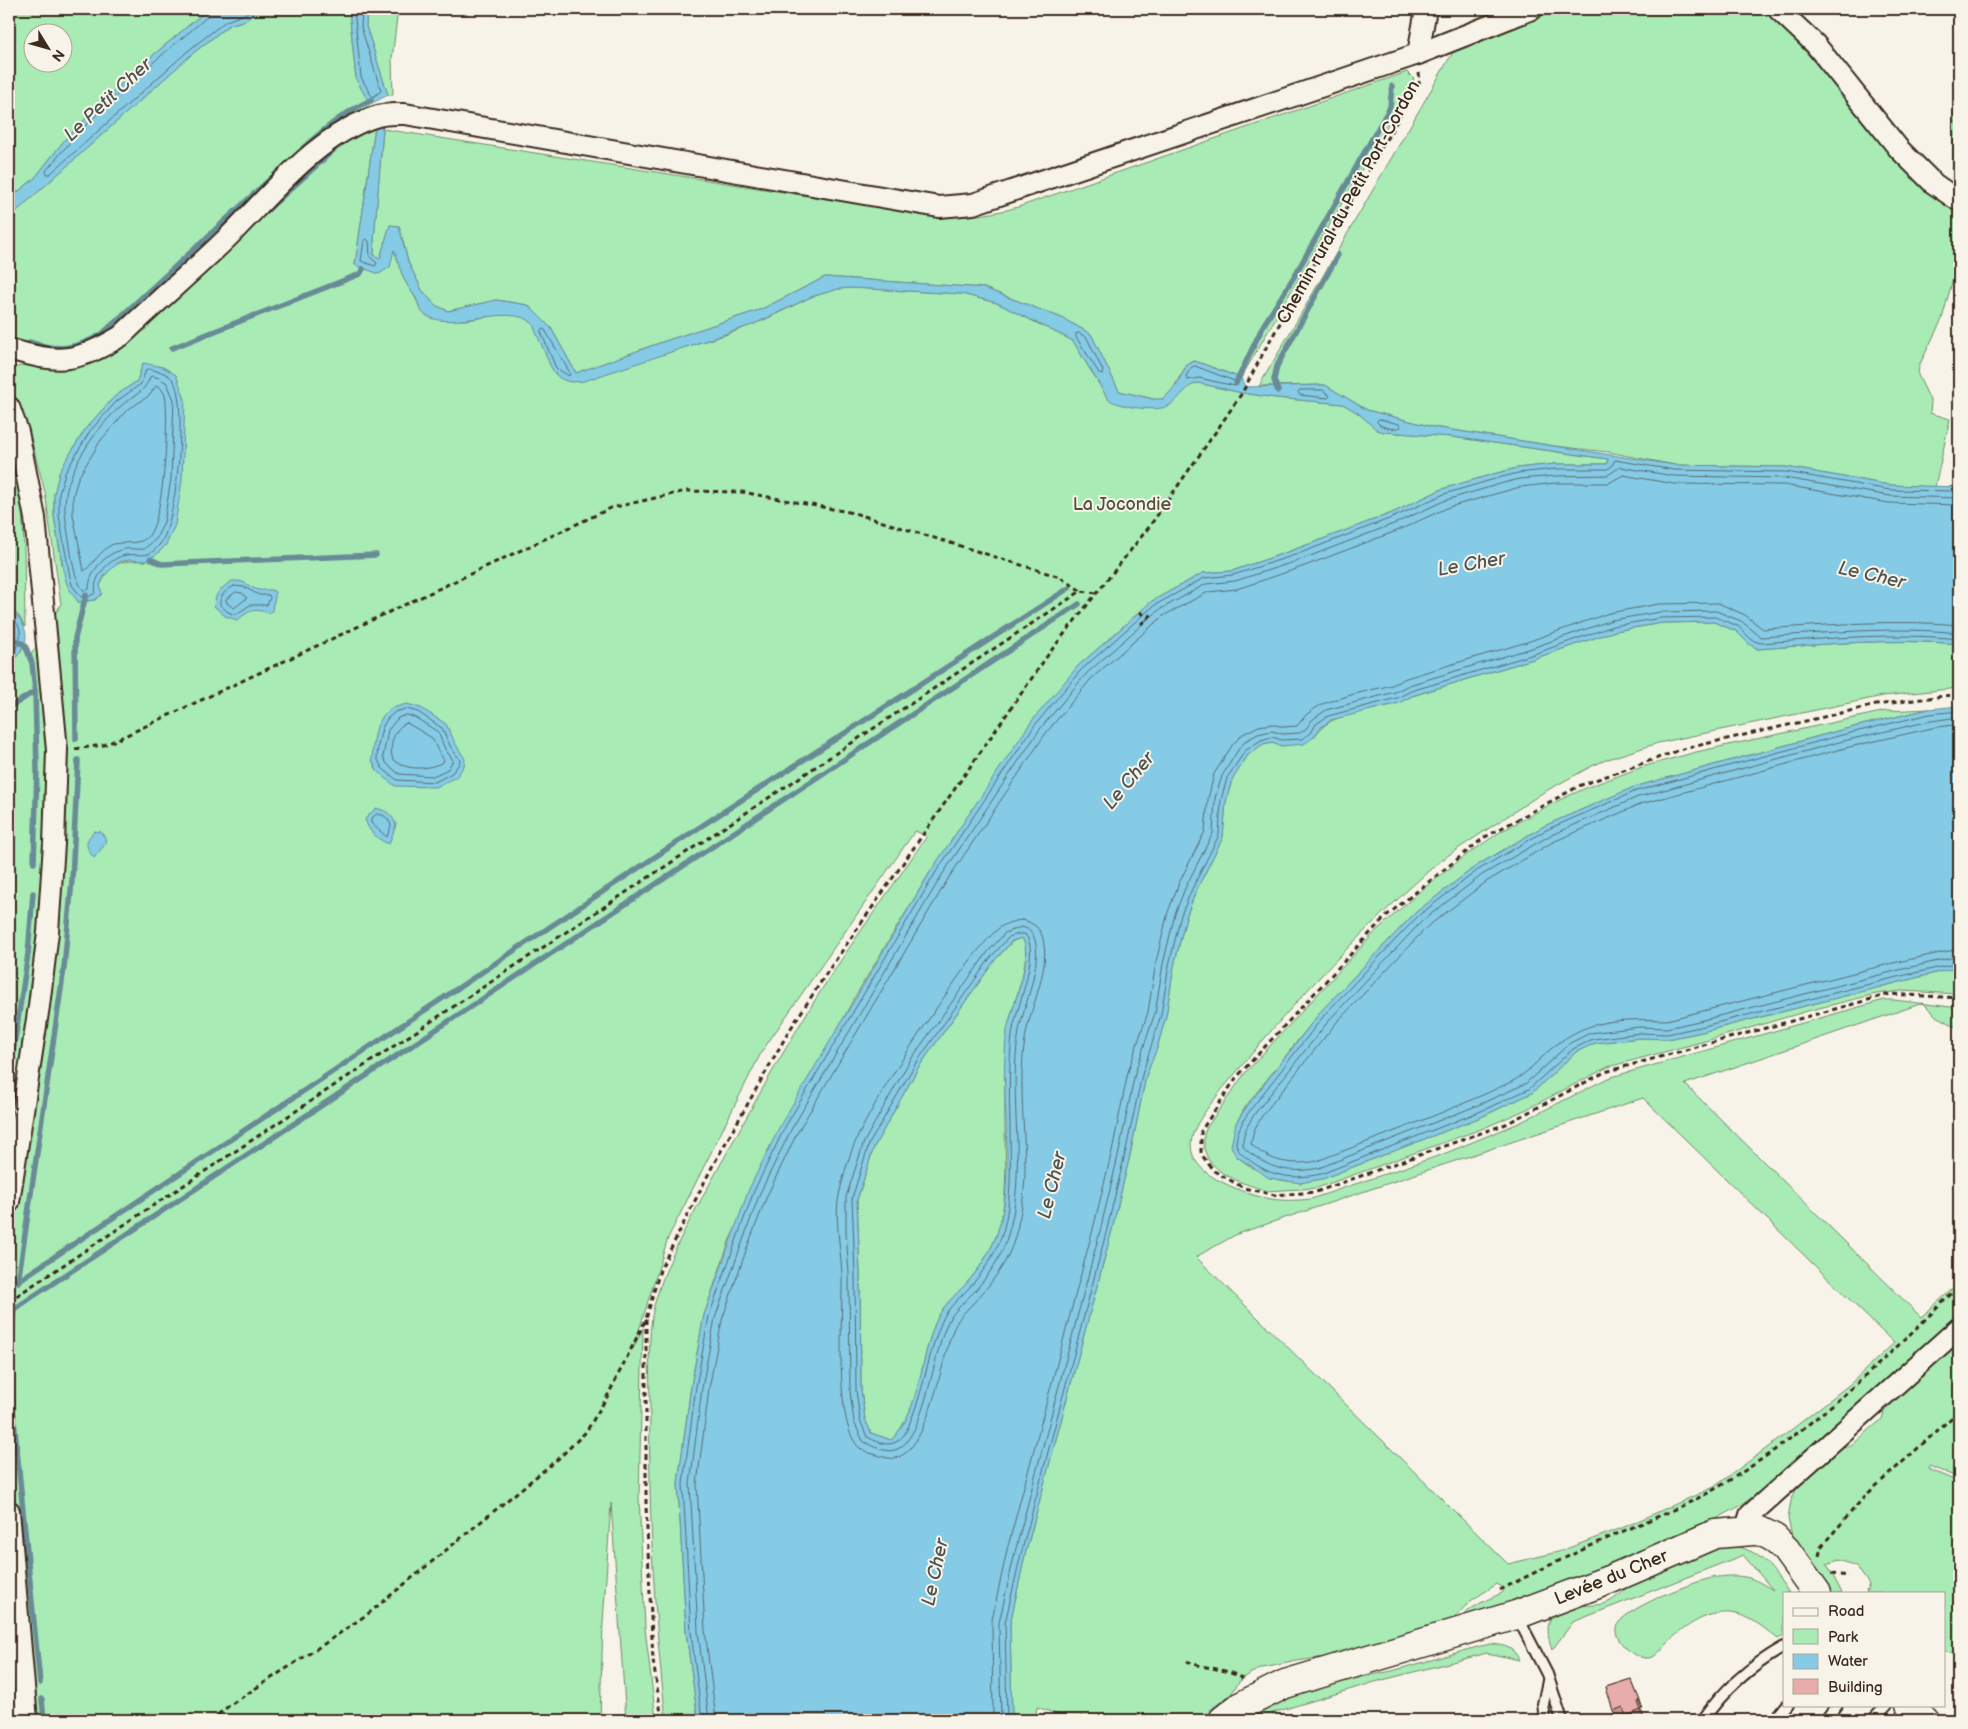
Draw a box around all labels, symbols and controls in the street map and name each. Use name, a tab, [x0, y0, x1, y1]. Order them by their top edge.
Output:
north arrow	[22, 22, 72, 72]
text: N	[48, 46, 68, 65]
water label: Le Petit Cher	[59, 53, 158, 147]
street label: Chemin rural du Petit Port-Cordon	[1273, 77, 1424, 328]
park label: La Jocondie	[1073, 494, 1171, 515]
water label: Le Cher	[1436, 547, 1508, 582]
water label: Le Cher	[1836, 557, 1908, 595]
water label: Le Cher	[1098, 747, 1161, 814]
water label: Le Cher	[1033, 1149, 1072, 1221]
water label: Le Cher	[917, 1536, 954, 1608]
street label: Levée du Cher	[1551, 1545, 1671, 1610]
legend	[1783, 1592, 1946, 1706]
text: Road	[1828, 1602, 1864, 1621]
text: Park	[1828, 1628, 1859, 1647]
text: Water	[1828, 1652, 1868, 1671]
text: Building	[1828, 1678, 1883, 1697]

